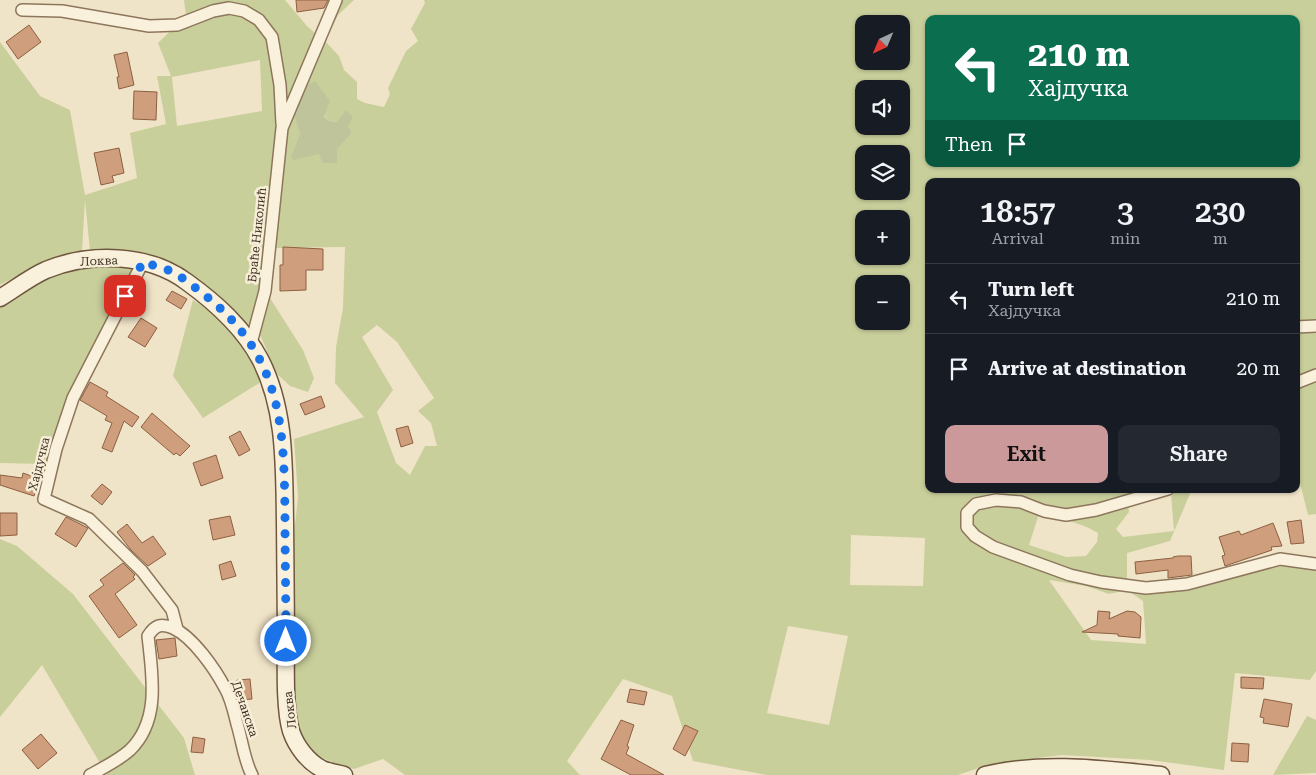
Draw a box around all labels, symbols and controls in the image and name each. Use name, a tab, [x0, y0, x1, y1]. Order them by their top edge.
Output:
north arrow	[855, 15, 910, 70]
map controls	[855, 15, 910, 330]
text: 210 m	[1028, 34, 1129, 75]
icon: left	[945, 35, 1010, 100]
text: Хајдучка	[1028, 76, 1128, 101]
button: sound	[855, 80, 910, 135]
icon: arrive	[1003, 130, 1031, 158]
text: Then	[945, 133, 993, 156]
button: layers	[855, 145, 910, 200]
street label: Браће Николић	[245, 187, 269, 283]
text: 18:57	[980, 194, 1056, 229]
text: 3	[1117, 194, 1134, 229]
text: 230	[1195, 194, 1245, 229]
button: +	[855, 210, 910, 265]
text: Arrival	[992, 229, 1044, 248]
text: min	[1110, 229, 1140, 248]
text: m	[1213, 229, 1227, 248]
street label: Локва	[80, 253, 119, 269]
pin	[104, 275, 146, 317]
button: −	[855, 275, 910, 330]
text: Turn left	[988, 278, 1074, 301]
icon: arrive	[111, 282, 139, 310]
icon: left	[945, 285, 973, 313]
text: 210 m	[1226, 287, 1280, 310]
text: Хајдучка	[988, 301, 1061, 320]
icon: arrive	[945, 355, 973, 383]
text: Arrive at destination	[988, 357, 1186, 380]
text: 20 m	[1237, 357, 1280, 380]
button: Exit	[945, 425, 1108, 483]
button: Share	[1118, 425, 1280, 483]
street label: Хајдучка	[26, 435, 53, 492]
position arrow	[259, 614, 311, 666]
street label: Дечанска	[229, 679, 261, 739]
street label: Локва	[281, 690, 299, 730]

